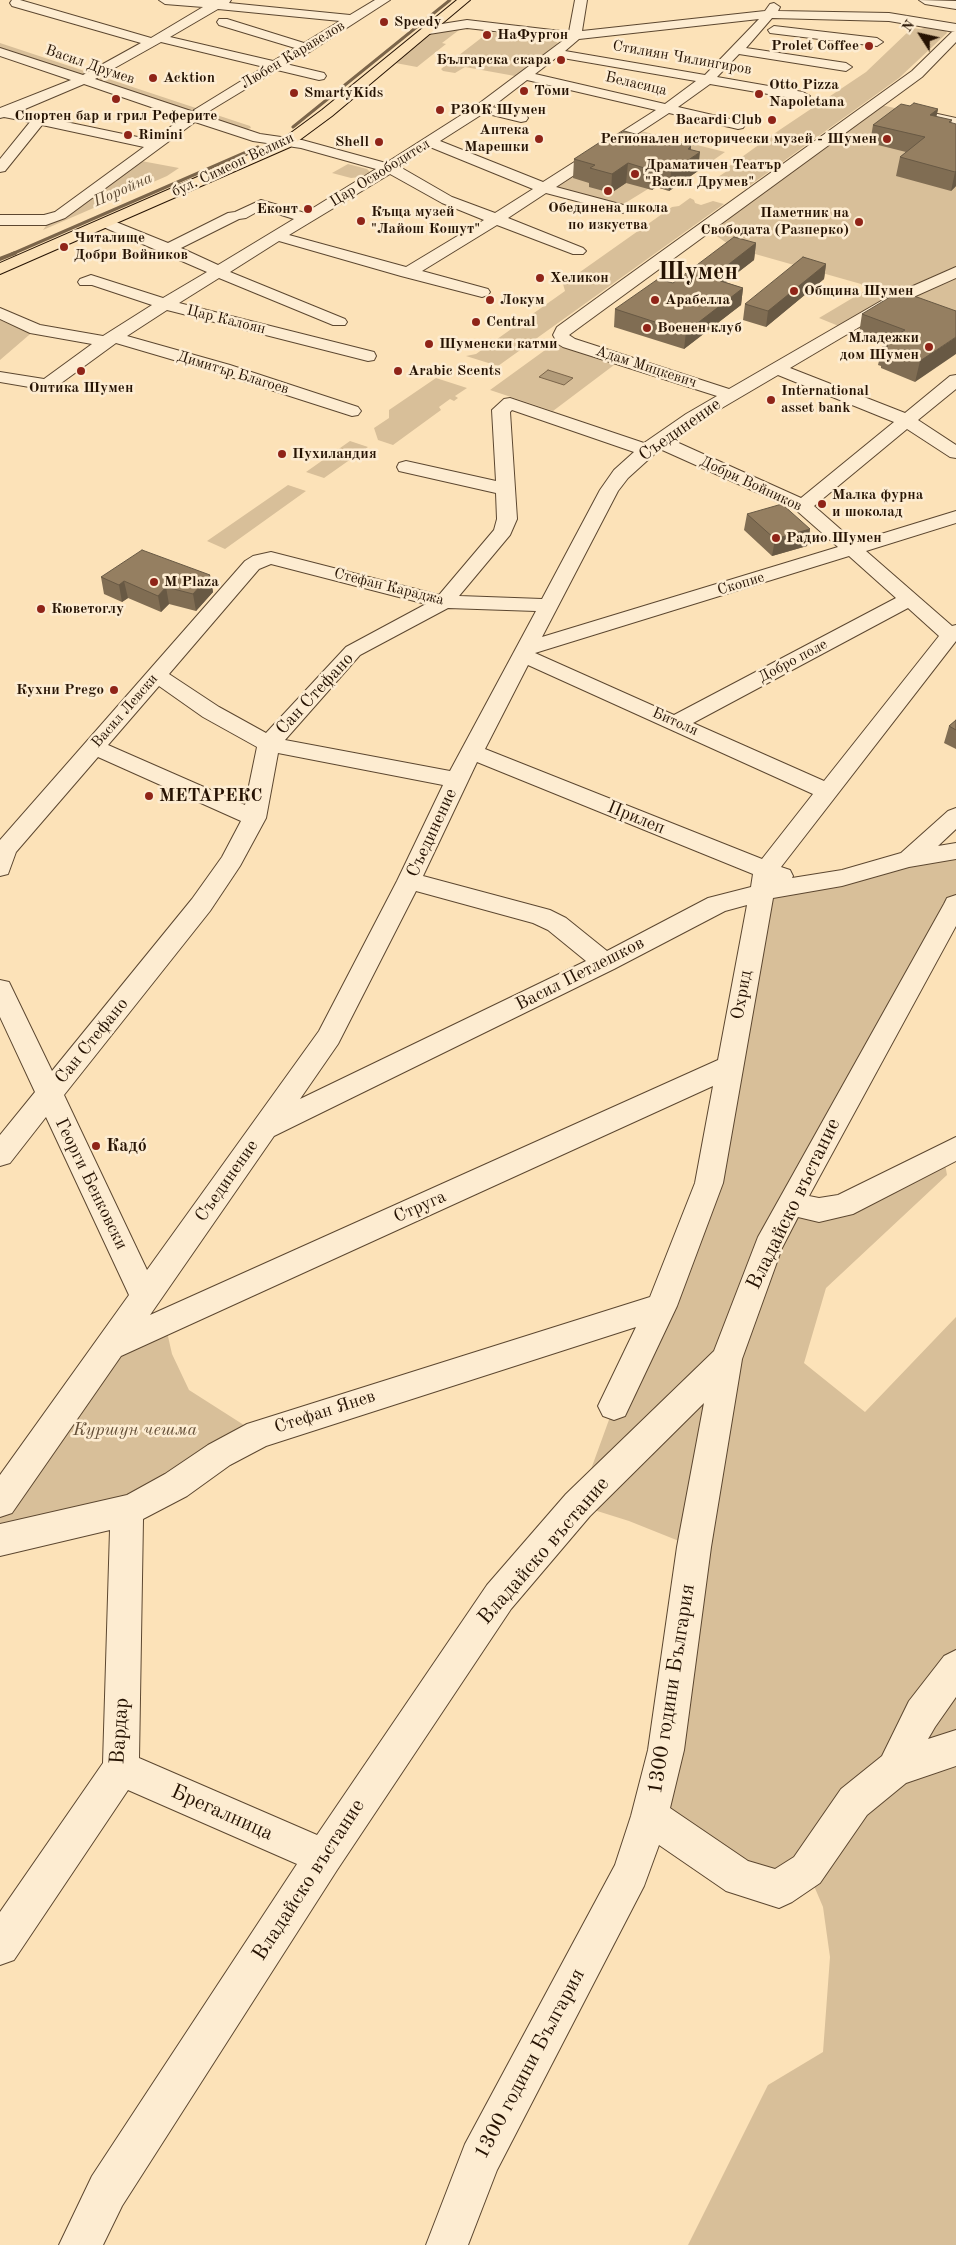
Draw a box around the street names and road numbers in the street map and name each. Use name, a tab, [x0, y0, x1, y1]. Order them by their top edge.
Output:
street label: Любен Каравелов	[238, 17, 348, 93]
street label: Стилиян Чилингиров	[611, 37, 753, 79]
street label: Васил Друмев	[43, 41, 137, 89]
street label: Беласица	[603, 68, 669, 100]
street label: бул. Симеон Велики	[169, 129, 297, 201]
street label: Цар Освободител	[327, 135, 433, 211]
street label: Цар Калоян	[185, 302, 267, 338]
street label: Адам Мицкевич	[593, 342, 699, 392]
street label: Димитър Благоев	[175, 347, 291, 399]
street label: Съединение	[635, 394, 725, 466]
street label: Добри Войников	[697, 453, 805, 515]
street label: Стефан Караджа	[332, 565, 446, 609]
street label: Скопие	[715, 568, 767, 600]
street label: Добро поле	[755, 635, 831, 687]
street label: Сан Стефано	[272, 648, 358, 740]
street label: Васил Левски	[88, 670, 162, 752]
street label: Битоля	[649, 704, 701, 740]
street label: Съединение	[402, 785, 462, 881]
street label: Прилеп	[604, 797, 668, 839]
street label: Васил Петлешков	[512, 932, 648, 1016]
street label: Охрид	[727, 969, 757, 1021]
street label: Сан Стефано	[51, 994, 133, 1088]
street label: Владайско въстание	[742, 1114, 846, 1294]
street label: Георги Бенковски	[50, 1115, 132, 1253]
street label: Съединение	[191, 1136, 263, 1226]
street label: Струга	[390, 1186, 450, 1228]
street label: Стефан Янев	[272, 1386, 378, 1438]
street label: Владайско въстание	[473, 1472, 615, 1630]
street label: 1300 години България	[643, 1582, 701, 1796]
street label: Вардар	[105, 1697, 135, 1765]
street label: Брегалница	[167, 1779, 277, 1847]
street label: Владайско въстание	[247, 1794, 371, 1966]
street label: 1300 години България	[469, 1964, 591, 2164]

